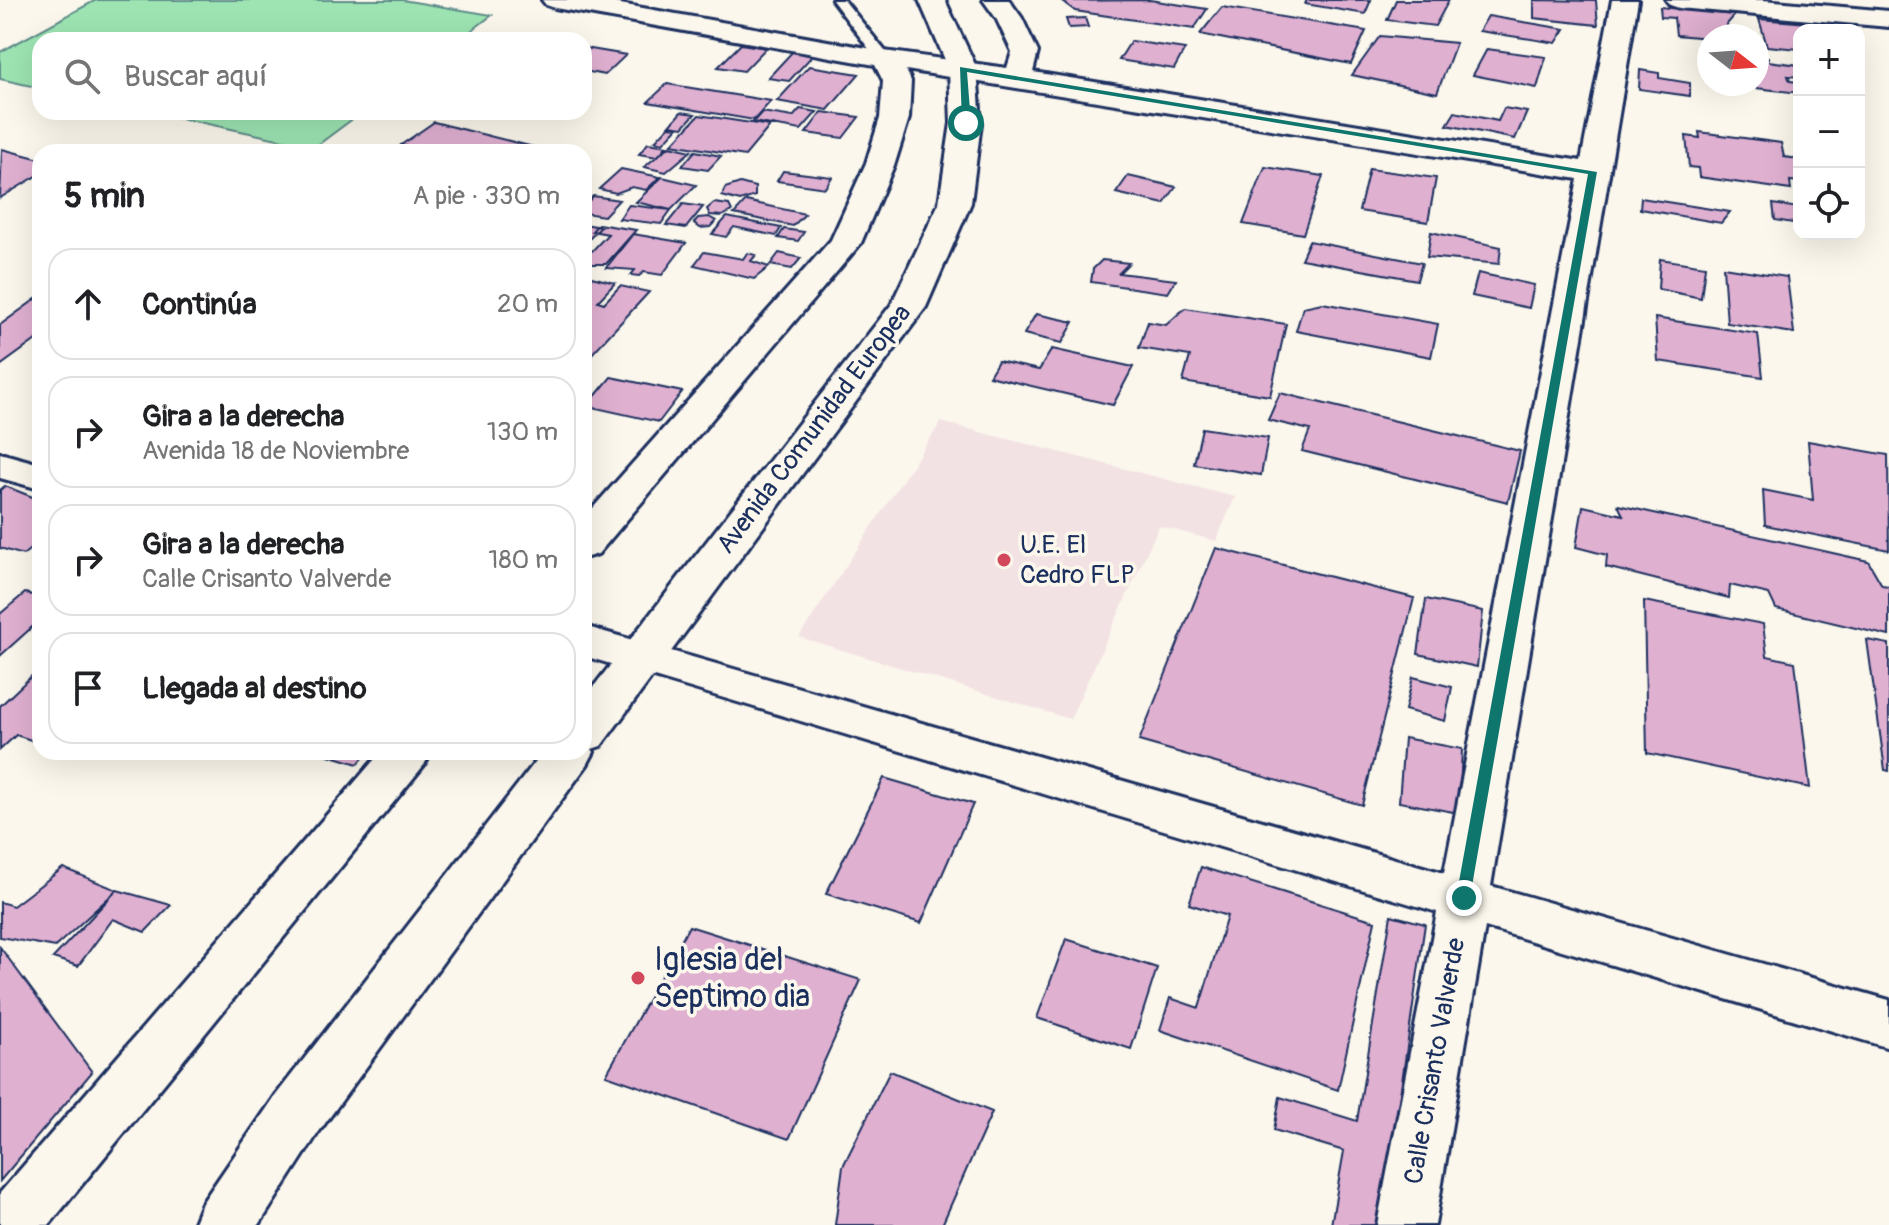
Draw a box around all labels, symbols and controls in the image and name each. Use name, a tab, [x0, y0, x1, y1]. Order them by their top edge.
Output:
north arrow	[1697, 24, 1769, 96]
map controls	[1793, 24, 1865, 240]
button: +	[1793, 24, 1865, 96]
search box	[32, 32, 592, 120]
icon: search	[60, 54, 104, 98]
text: Buscar aquí	[124, 58, 267, 95]
button: −	[1793, 96, 1865, 168]
route start	[948, 105, 984, 141]
button: locate	[1793, 168, 1865, 240]
text: 5 min	[64, 175, 145, 218]
text: A pie · 330 m	[413, 180, 560, 212]
icon: ahead	[66, 282, 110, 326]
text: Continúa	[142, 286, 257, 323]
text: 20 m	[497, 288, 558, 320]
street label: Avenida Comunidad Europea	[710, 298, 918, 560]
text: Gira a la derecha	[142, 398, 344, 435]
icon: right	[66, 410, 110, 454]
text: 130 m	[487, 416, 558, 448]
text: Avenida 18 de Noviembre	[142, 435, 409, 467]
text: Gira a la derecha	[142, 526, 344, 563]
place label: U.E. El Cedro FLP	[1020, 529, 1135, 591]
icon: right	[66, 538, 110, 582]
text: 180 m	[488, 544, 558, 576]
marker: U.E. El Cedro FLP	[995, 551, 1013, 569]
text: Calle Crisanto Valverde	[142, 563, 391, 595]
icon: arrive	[66, 666, 110, 710]
text: Llegada al destino	[142, 670, 367, 707]
route end	[1446, 880, 1482, 916]
street label: Calle Crisanto Valverde	[1398, 935, 1472, 1187]
place label: Iglesia del Septimo dia	[654, 940, 810, 1017]
marker: Iglesia del Septimo dia	[629, 969, 647, 987]

